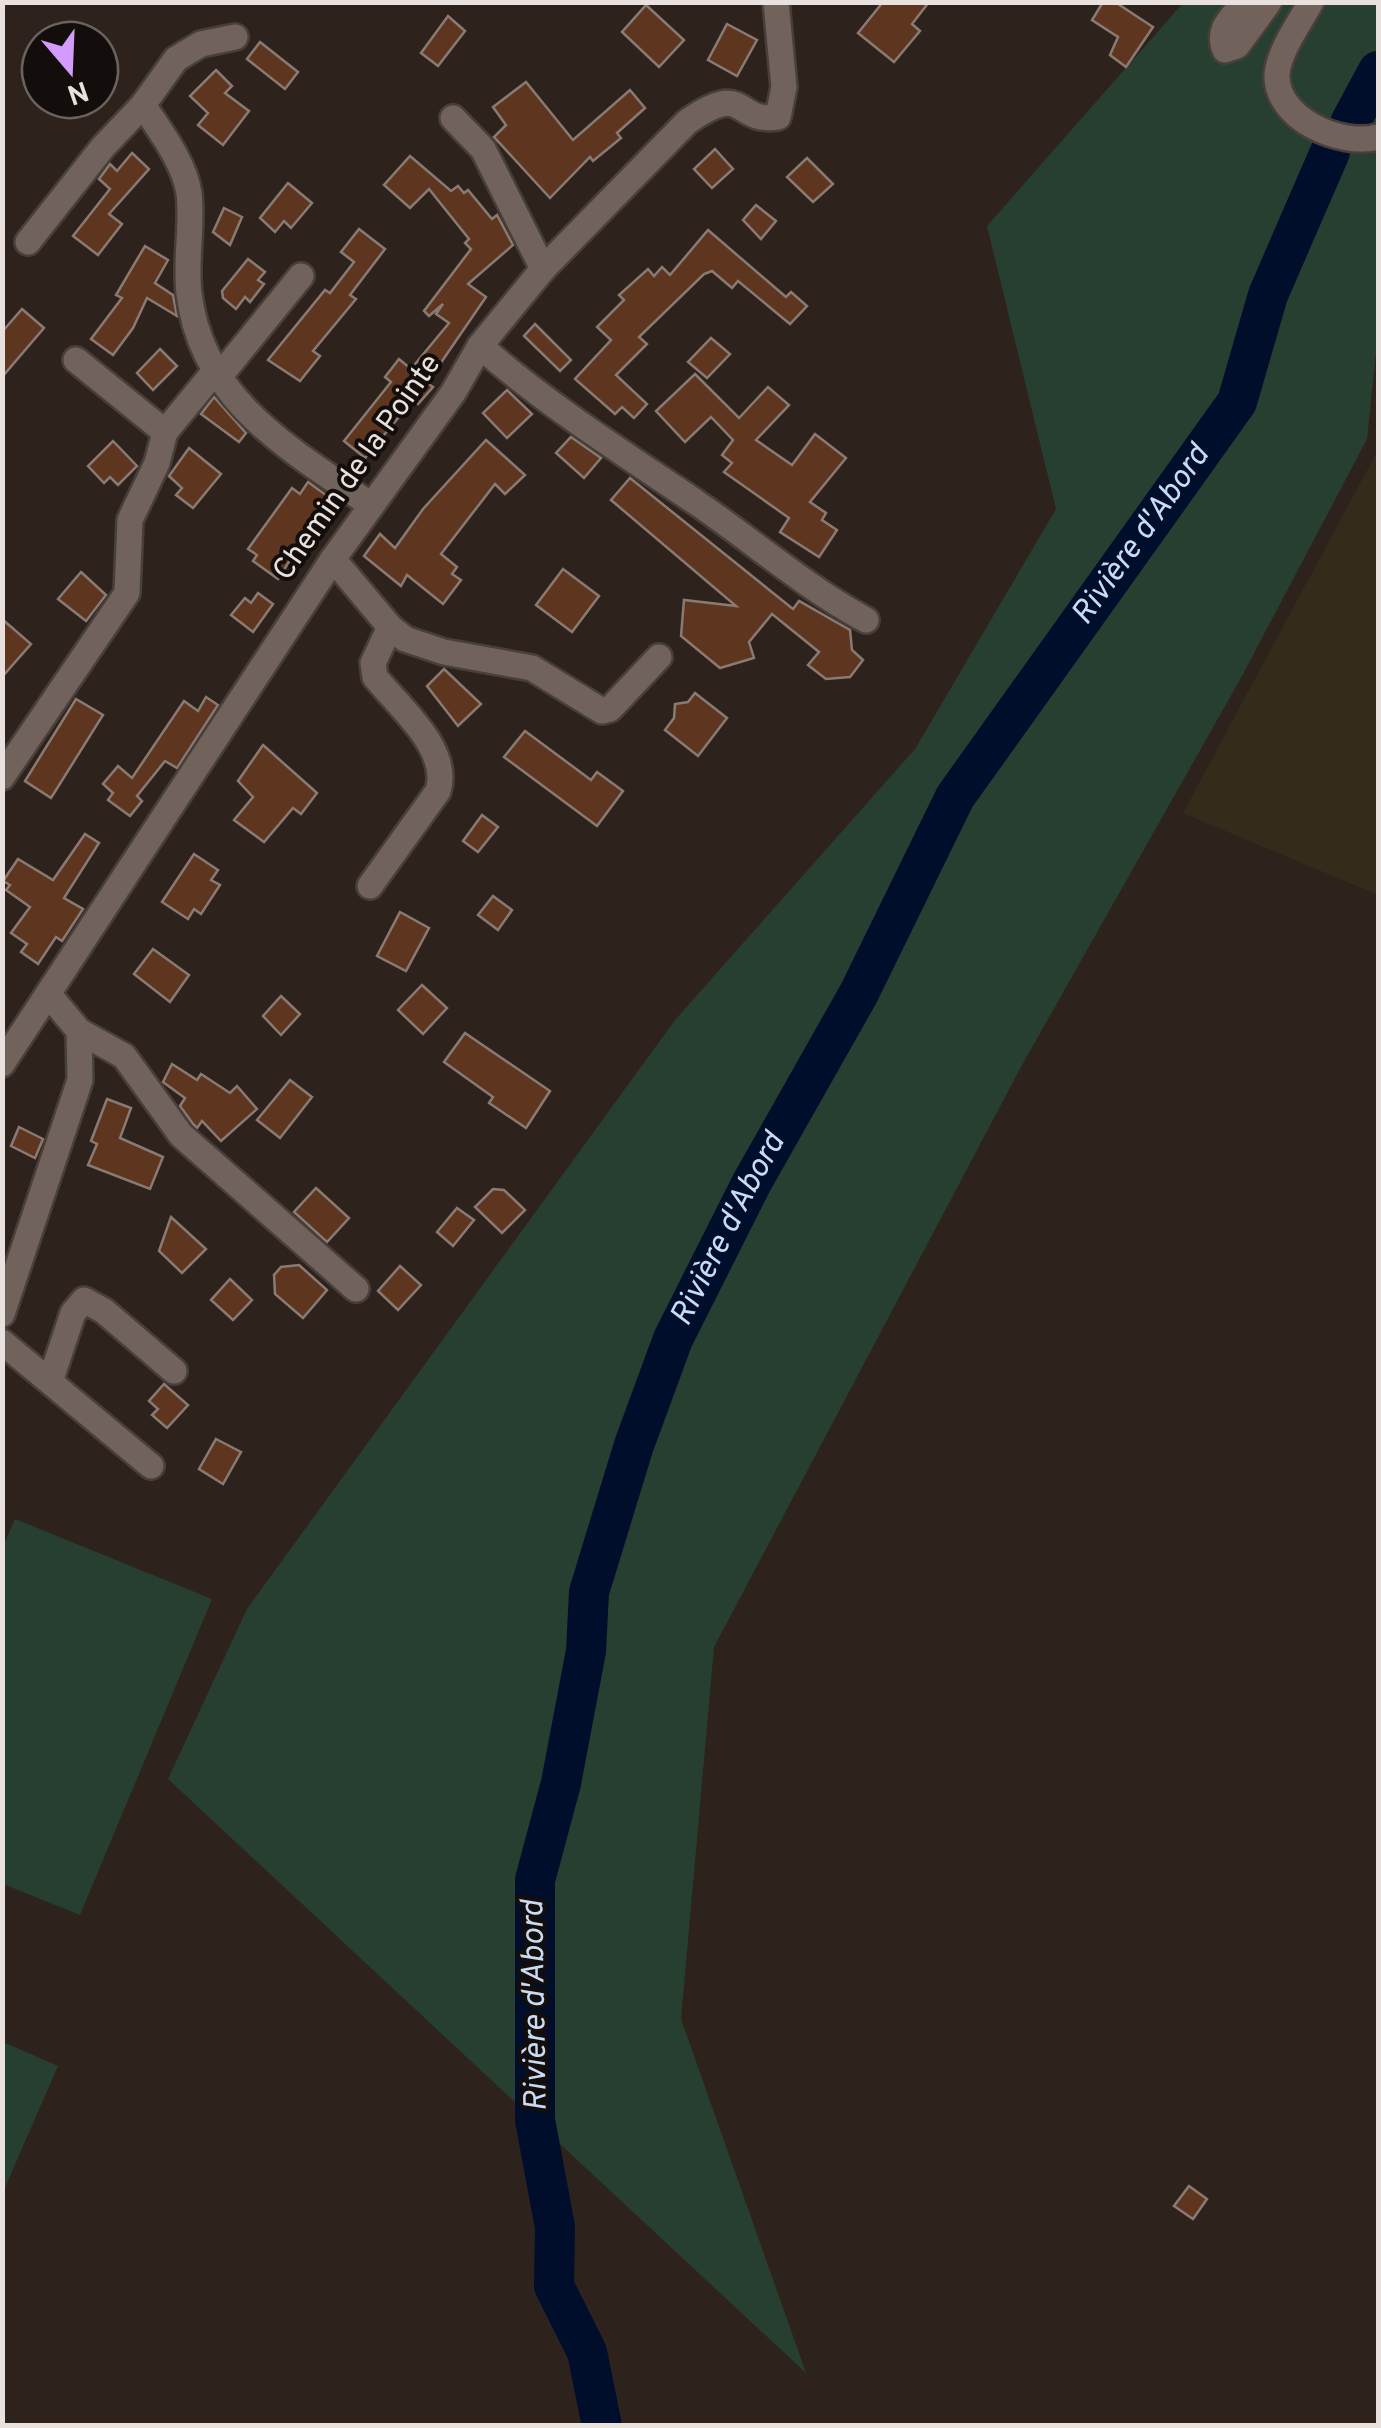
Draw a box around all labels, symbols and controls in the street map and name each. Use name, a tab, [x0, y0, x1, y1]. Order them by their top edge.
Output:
north arrow	[20, 20, 120, 120]
text: N	[62, 71, 93, 111]
street label: Chemin de la Pointe	[266, 348, 450, 588]
water label: Rivière d'Abord	[1064, 437, 1220, 633]
water label: Rivière d'Abord	[663, 1125, 796, 1333]
water label: Rivière d'Abord	[514, 1898, 558, 2112]

